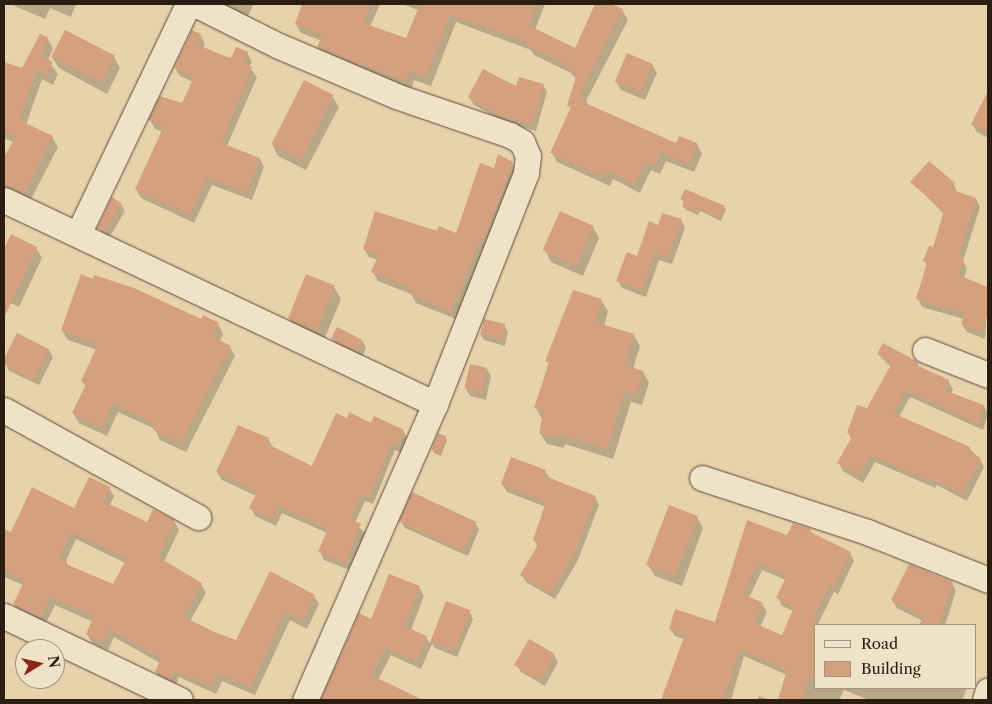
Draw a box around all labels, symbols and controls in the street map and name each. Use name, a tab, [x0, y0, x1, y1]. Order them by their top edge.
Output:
legend	[814, 624, 977, 689]
text: Road	[861, 634, 898, 653]
north arrow	[15, 639, 65, 689]
text: N	[44, 654, 64, 669]
text: Building	[861, 659, 921, 678]

